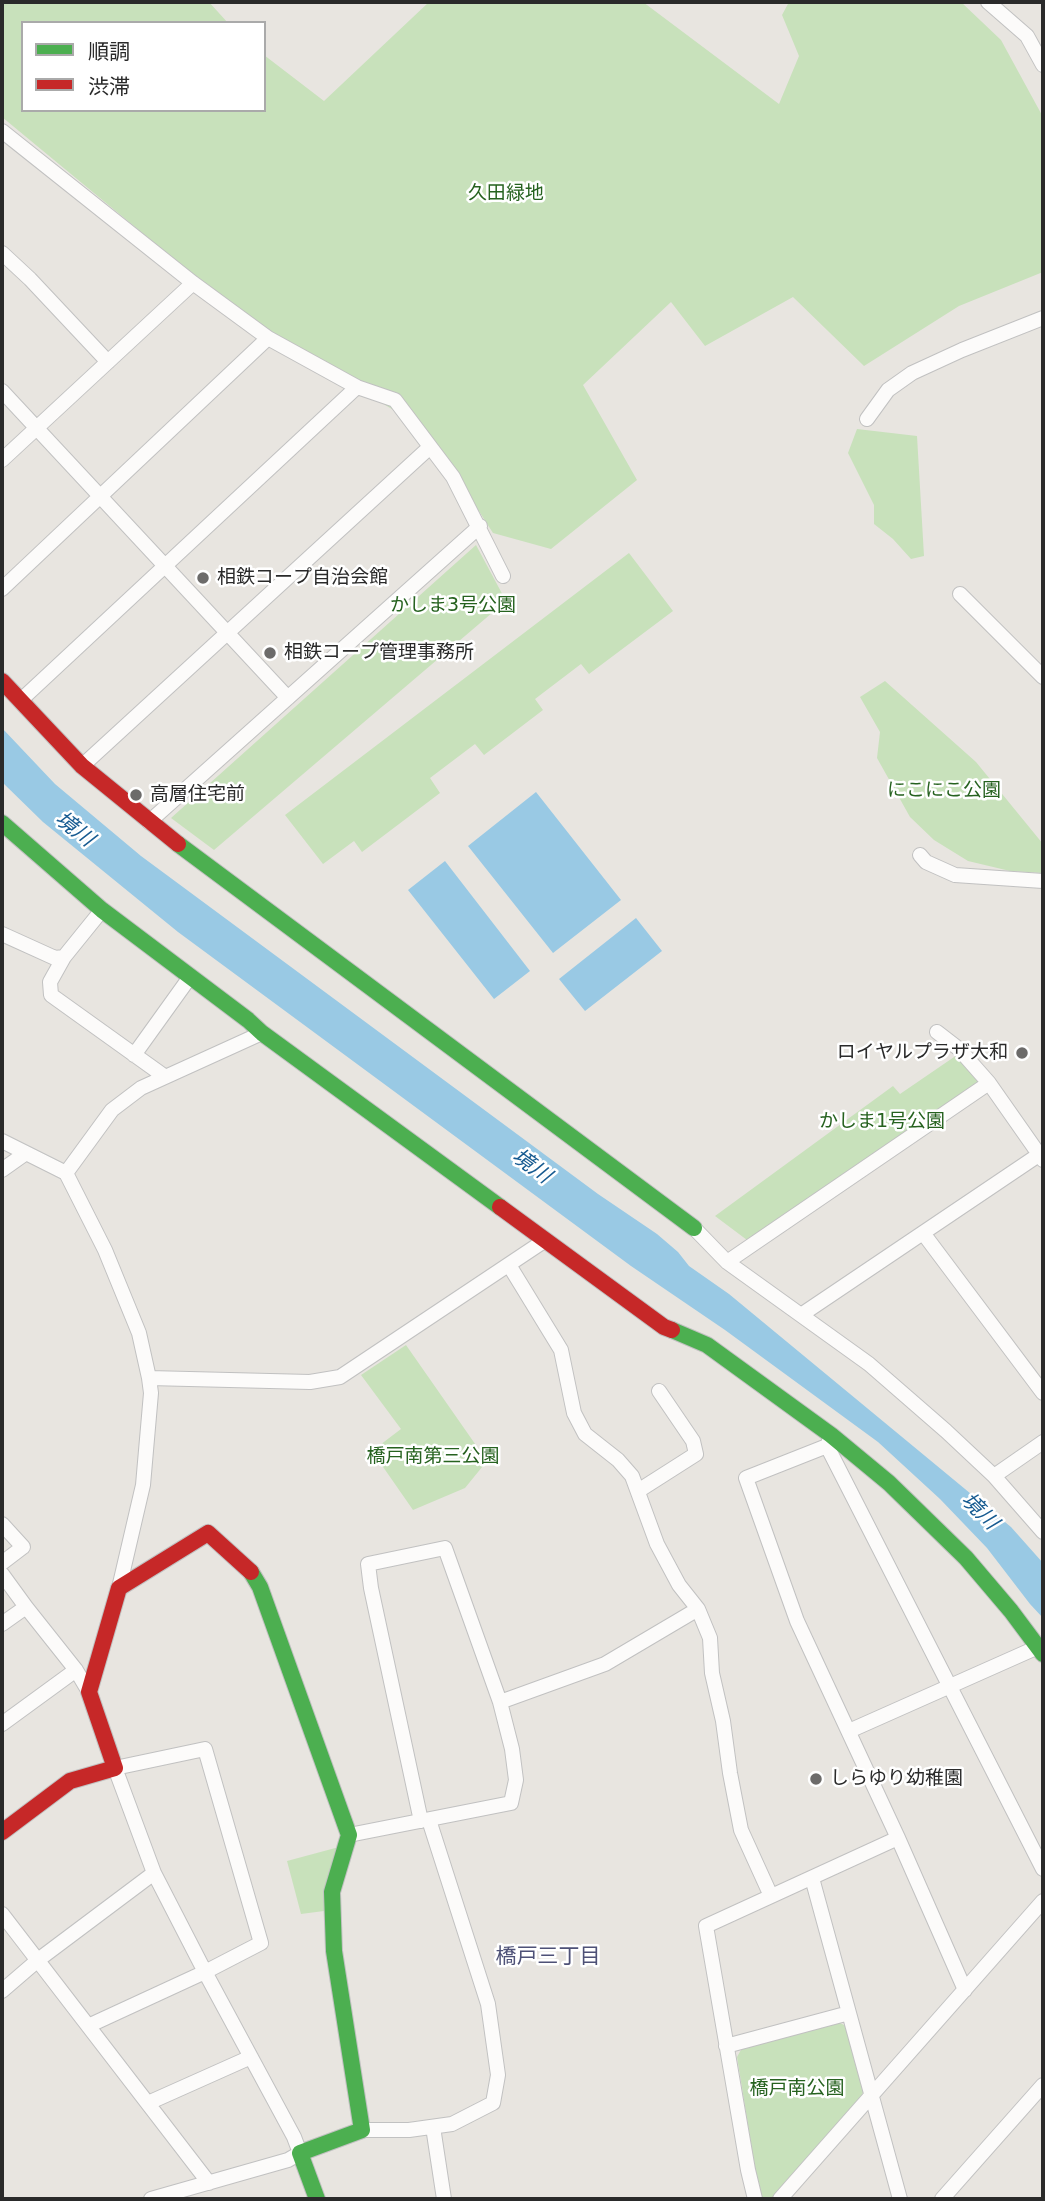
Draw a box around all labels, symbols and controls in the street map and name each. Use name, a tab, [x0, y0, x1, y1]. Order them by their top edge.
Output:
legend	[21, 21, 266, 112]
text: 順調	[88, 40, 130, 64]
text: 渋滞	[88, 75, 130, 99]
park label: 久田緑地	[468, 183, 544, 205]
place label: 相鉄コープ自治会館	[217, 567, 388, 589]
marker: 相鉄コープ自治会館	[195, 570, 211, 586]
park label: かしま3号公園	[390, 595, 516, 617]
place label: 相鉄コープ管理事務所	[284, 642, 474, 664]
marker: 相鉄コープ管理事務所	[262, 645, 278, 661]
park label: にこにこ公園	[887, 780, 1001, 802]
place label: 高層住宅前	[150, 784, 245, 806]
marker: 高層住宅前	[128, 787, 144, 803]
water label: 境川	[50, 807, 98, 853]
place label: ロイヤルプラザ大和	[837, 1042, 1008, 1064]
marker: ロイヤルプラザ大和	[1014, 1045, 1030, 1061]
park label: かしま1号公園	[819, 1111, 945, 1133]
water label: 境川	[507, 1144, 555, 1190]
park label: 橋戸南第三公園	[367, 1446, 499, 1468]
water label: 境川	[955, 1488, 1003, 1536]
place label: しらゆり幼稚園	[830, 1768, 963, 1790]
marker: しらゆり幼稚園	[808, 1771, 824, 1787]
district label: 橋戸三丁目	[496, 1945, 600, 1971]
park label: 橋戸南公園	[750, 2078, 844, 2100]

